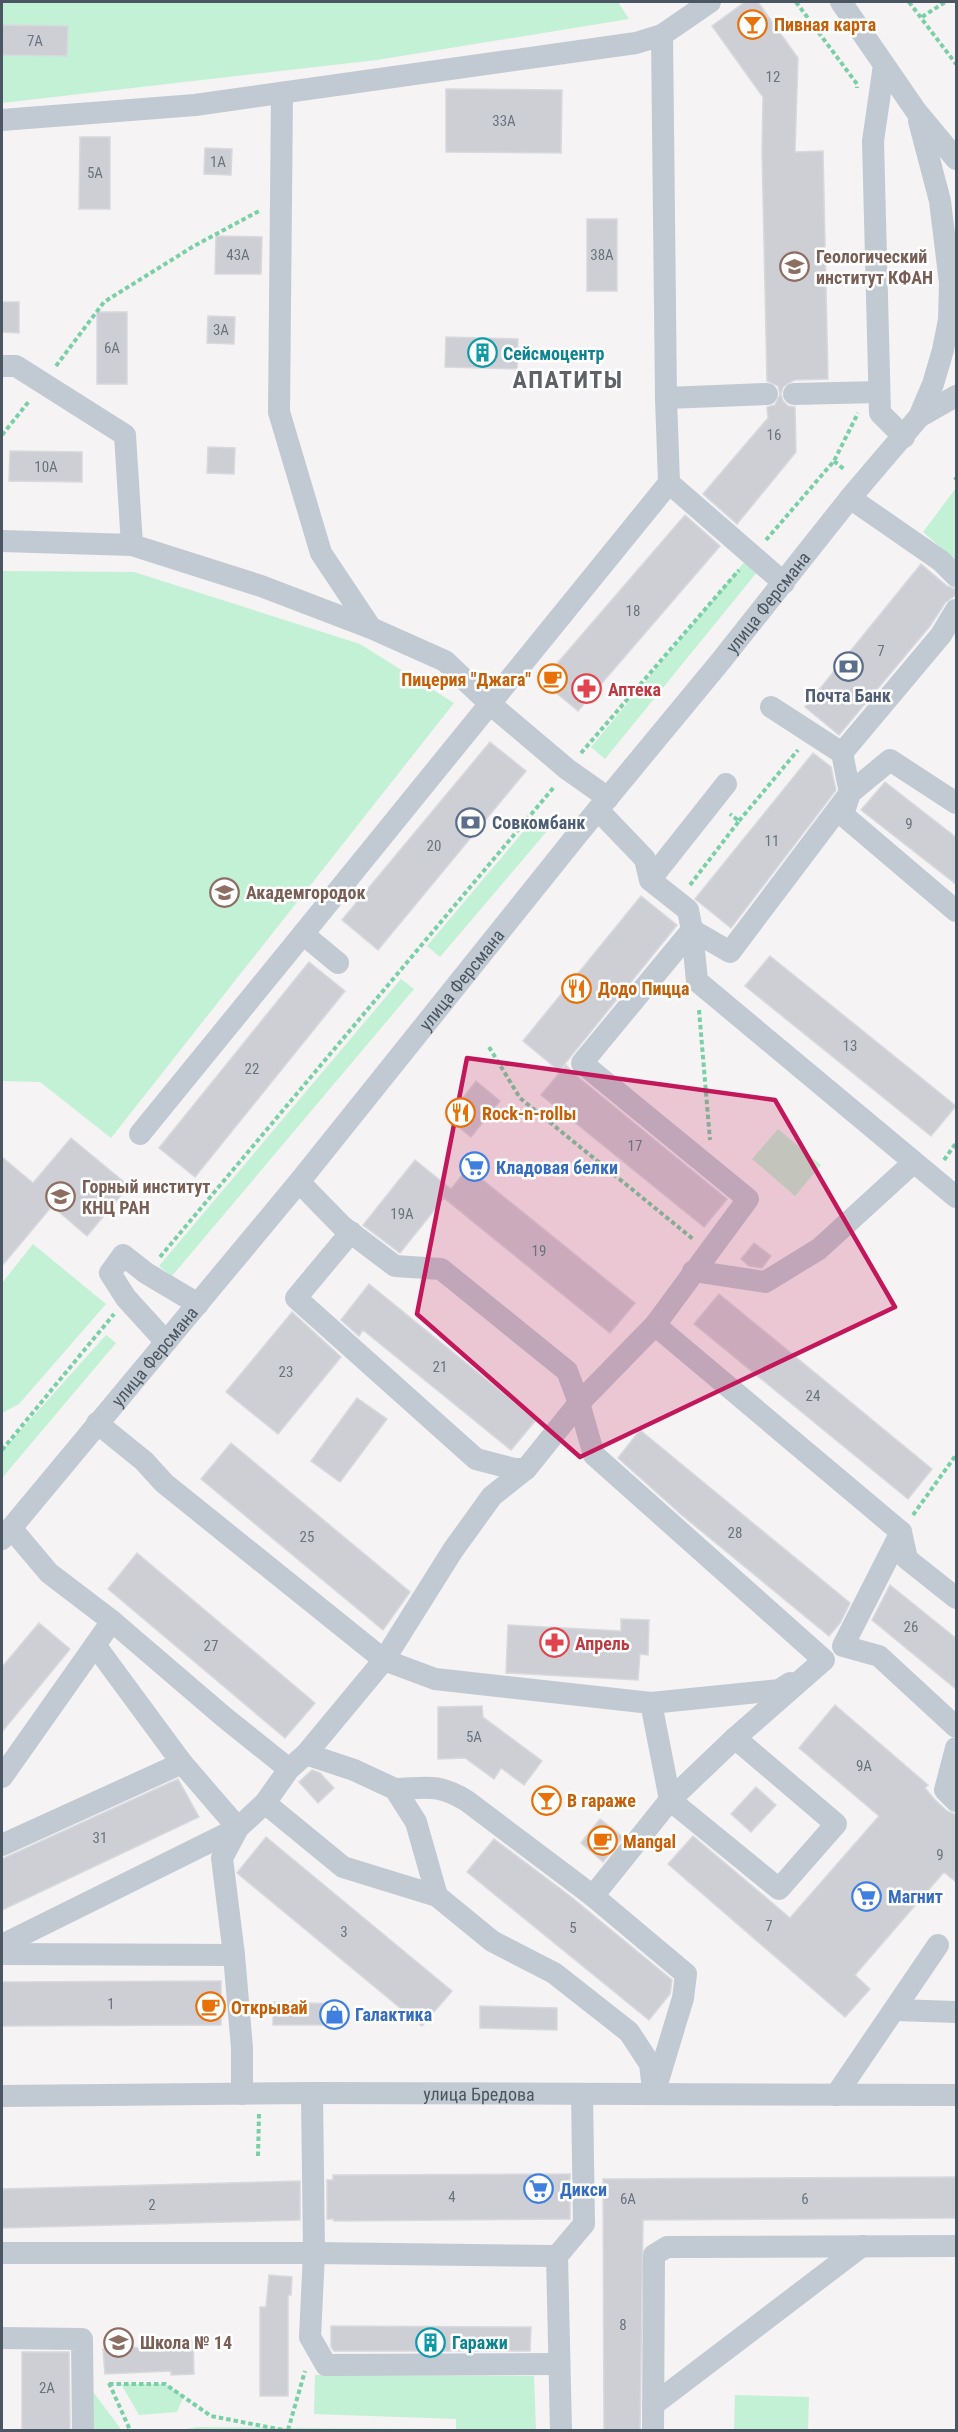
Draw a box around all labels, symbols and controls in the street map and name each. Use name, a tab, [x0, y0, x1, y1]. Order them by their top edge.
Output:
bar icon: Пивная карта	[737, 8, 769, 40]
place label: Пивная карта	[774, 14, 876, 35]
house number: 7А	[27, 32, 43, 50]
house number: 12	[766, 68, 780, 86]
house number: 33А	[492, 112, 516, 130]
house number: 1А	[210, 153, 226, 171]
house number: 5А	[87, 164, 103, 182]
house number: 43А	[226, 246, 250, 264]
house number: 38А	[590, 246, 614, 264]
place label: Геологический институт КФАН	[816, 246, 933, 288]
school or university icon: Геологический институт КФАН	[779, 250, 811, 282]
house number: 3А	[213, 321, 229, 339]
building icon: Сейсмоцентр	[466, 337, 498, 369]
house number: 6А	[104, 339, 120, 357]
place label: Сейсмоцентр	[503, 343, 605, 364]
district label: АПАТИТЫ	[512, 366, 624, 394]
house number: 16	[767, 426, 781, 444]
house number: 10А	[34, 458, 58, 476]
street label: улица Ферсмана	[721, 547, 814, 657]
house number: 18	[626, 602, 640, 620]
house number: 7	[877, 642, 885, 660]
bank icon: Почта Банк	[832, 650, 864, 682]
cafe icon: Пицерия "Джага"	[536, 663, 568, 695]
place label: Пицерия "Джага"	[401, 669, 531, 690]
pharmacy icon: Аптека	[571, 673, 603, 705]
place label: Аптека	[608, 679, 661, 700]
place label: Почта Банк	[805, 685, 891, 706]
bank icon: Совкомбанк	[455, 806, 487, 838]
place label: Совкомбанк	[492, 812, 585, 833]
house number: 9	[905, 815, 913, 833]
house number: 11	[765, 832, 779, 850]
house number: 20	[427, 837, 441, 855]
school or university icon: Академгородок	[209, 876, 241, 908]
place label: Академгородок	[246, 882, 366, 903]
street label: улица Ферсмана	[414, 925, 508, 1034]
restaurant icon: Додо Пицца	[561, 972, 593, 1004]
place label: Додо Пицца	[598, 978, 689, 999]
house number: 13	[843, 1037, 857, 1055]
house number: 22	[245, 1060, 259, 1078]
restaurant icon: Rock-n-rollы	[445, 1097, 477, 1129]
place label: Rock-n-rollы	[482, 1103, 577, 1124]
house number: 17	[628, 1137, 642, 1155]
supermarket icon: Кладовая белки	[459, 1151, 491, 1183]
place label: Кладовая белки	[496, 1157, 618, 1178]
place label: Горный институт КНЦ РАН	[82, 1176, 210, 1218]
school or university icon: Горный институт КНЦ РАН	[45, 1180, 77, 1212]
house number: 19А	[390, 1205, 414, 1223]
house number: 19	[532, 1242, 546, 1260]
street label: улица Ферсмана	[107, 1302, 202, 1410]
house number: 21	[433, 1358, 447, 1376]
house number: 23	[279, 1363, 293, 1381]
house number: 24	[806, 1387, 820, 1405]
house number: 28	[728, 1524, 742, 1542]
house number: 25	[300, 1528, 314, 1546]
house number: 26	[904, 1618, 918, 1636]
pharmacy icon: Апрель	[538, 1627, 570, 1659]
place label: Апрель	[575, 1633, 630, 1654]
house number: 27	[204, 1637, 218, 1655]
house number: 5А	[466, 1728, 482, 1746]
house number: 9А	[856, 1757, 872, 1775]
bar icon: В гараже	[530, 1784, 562, 1816]
place label: В гараже	[567, 1790, 636, 1811]
cafe icon: Mangal	[586, 1825, 618, 1857]
house number: 31	[93, 1829, 107, 1847]
place label: Mangal	[623, 1831, 676, 1852]
house number: 9	[936, 1846, 944, 1864]
supermarket icon: Магнит	[851, 1880, 883, 1912]
place label: Магнит	[888, 1886, 943, 1907]
house number: 7	[765, 1917, 773, 1935]
house number: 5	[569, 1919, 577, 1937]
house number: 3	[340, 1923, 348, 1941]
cafe icon: Открывай	[194, 1991, 226, 2023]
house number: 1	[107, 1995, 115, 2013]
place label: Открывай	[231, 1997, 308, 2018]
shop icon: Галактика	[318, 1998, 350, 2030]
place label: Галактика	[355, 2004, 432, 2025]
street label: улица Бредова	[423, 2083, 535, 2104]
supermarket icon: Дикси	[523, 2173, 555, 2205]
place label: Дикси	[560, 2179, 607, 2200]
house number: 4	[448, 2188, 456, 2206]
house number: 6А	[620, 2190, 636, 2208]
house number: 6	[801, 2190, 809, 2208]
house number: 2	[148, 2196, 156, 2214]
house number: 8	[619, 2316, 627, 2334]
school or university icon: Школа № 14	[103, 2326, 135, 2358]
building icon: Гаражи	[415, 2326, 447, 2358]
place label: Школа № 14	[140, 2332, 232, 2353]
place label: Гаражи	[452, 2332, 508, 2353]
house number: 2А	[39, 2379, 55, 2397]

